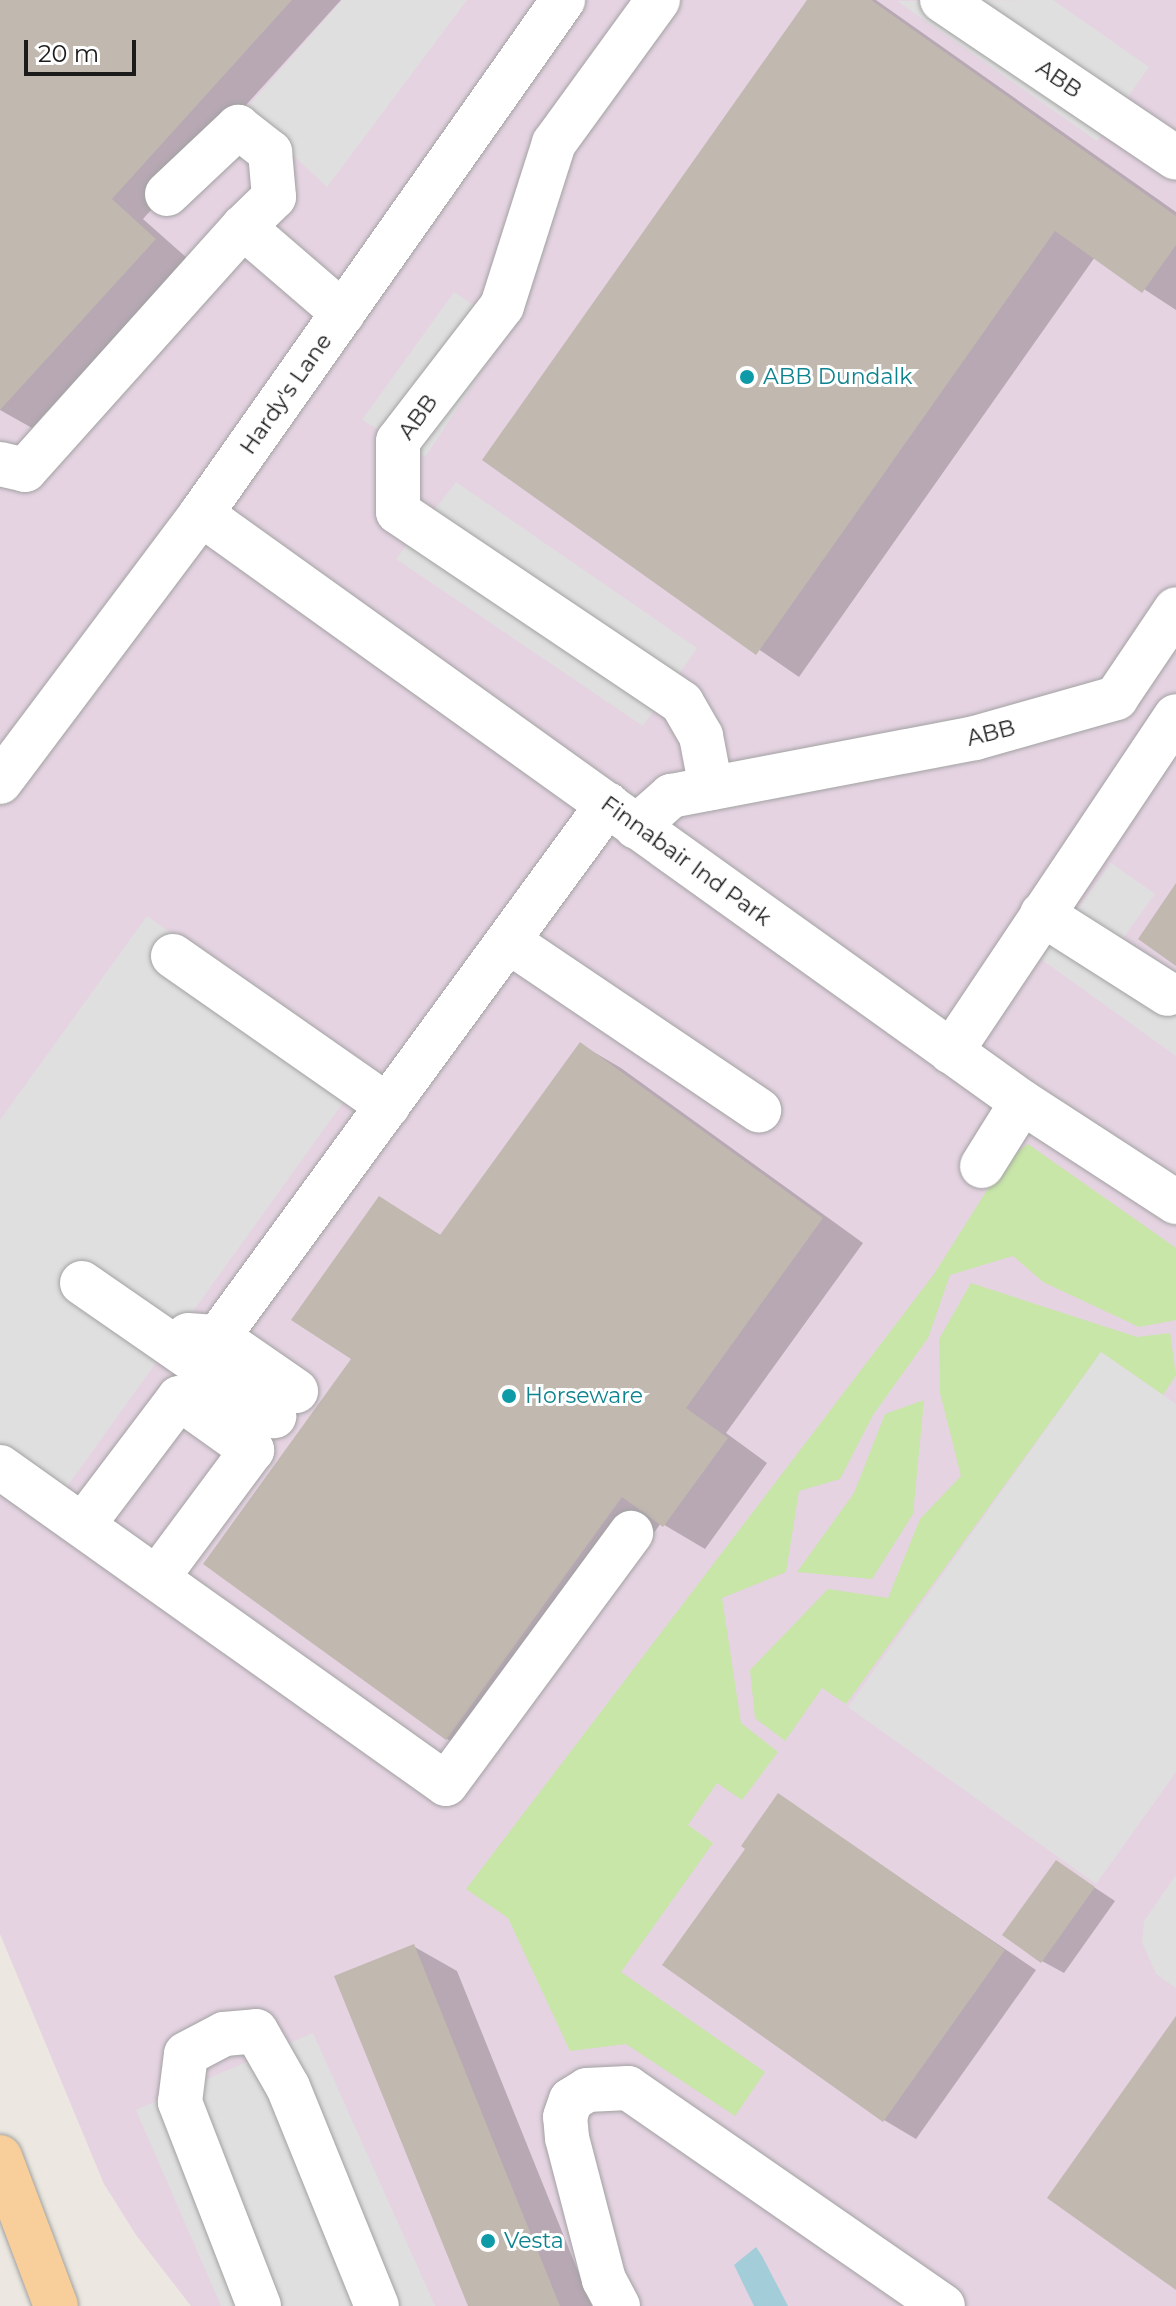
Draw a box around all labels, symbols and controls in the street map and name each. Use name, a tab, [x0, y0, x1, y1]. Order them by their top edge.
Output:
scale bar	[28, 24, 140, 74]
text: 20 m	[38, 39, 99, 68]
street label: ABB	[1031, 54, 1087, 104]
street label: Hardy's Lane	[235, 329, 337, 459]
place label: ABB Dundalk	[763, 364, 913, 390]
marker: ABB Dundalk	[738, 368, 756, 386]
street label: ABB	[393, 389, 443, 445]
street label: ABB	[964, 714, 1018, 752]
street label: Finnabair Ind Park	[596, 791, 776, 931]
place label: Horseware	[525, 1383, 643, 1409]
marker: Horseware	[500, 1387, 518, 1405]
place label: Vesta	[504, 2228, 564, 2254]
marker: Vesta	[479, 2232, 497, 2250]

